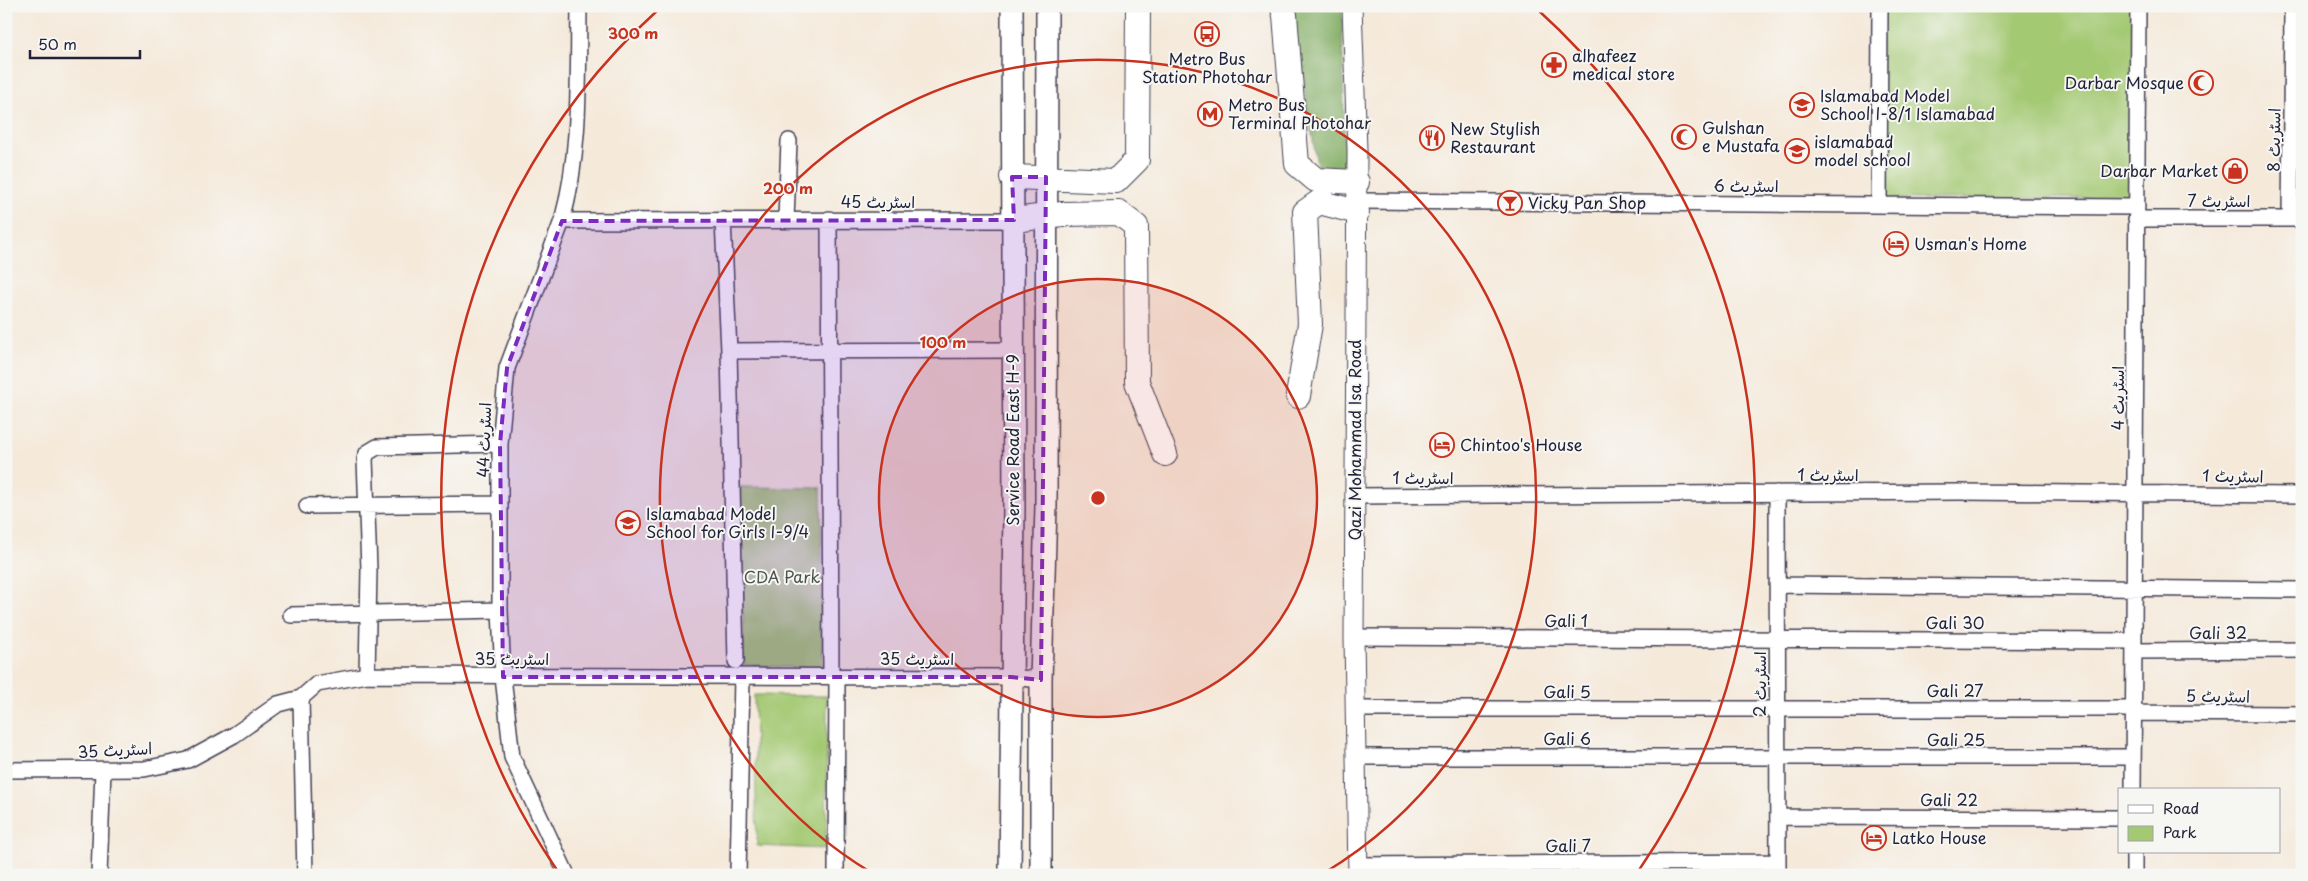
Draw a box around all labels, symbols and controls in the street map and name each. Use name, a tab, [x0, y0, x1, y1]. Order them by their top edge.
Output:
text: 300 m	[608, 21, 658, 44]
bus stop icon: Metro Bus Station Photohar	[1194, 21, 1220, 47]
scale bar	[30, 28, 140, 60]
text: 50 m	[38, 32, 77, 55]
place label: alhafeez medical store	[1572, 43, 1675, 85]
place label: Metro Bus Station Photohar	[1142, 46, 1273, 88]
pharmacy icon: alhafeez medical store	[1541, 52, 1567, 78]
place label: Darbar Mosque	[2065, 70, 2184, 94]
mosque icon: Darbar Mosque	[2188, 70, 2214, 96]
place label: Islamabad Model School I-8/1 Islamabad	[1820, 83, 1995, 125]
place label: Metro Bus Terminal Photohar	[1228, 92, 1372, 134]
school or university icon: Islamabad Model School I-8/1 Islamabad	[1789, 92, 1815, 118]
metro station icon: Metro Bus Terminal Photohar	[1197, 101, 1223, 127]
street label: اسٹریٹ 8	[2260, 108, 2286, 172]
place label: Gulshan e Mustafa	[1702, 115, 1780, 157]
place label: New Stylish Restaurant	[1450, 116, 1540, 158]
mosque icon: Gulshan e Mustafa	[1671, 124, 1697, 150]
restaurant icon: New Stylish Restaurant	[1419, 125, 1445, 151]
place label: islamabad model school	[1814, 129, 1911, 171]
school or university icon: islamabad model school	[1784, 138, 1810, 164]
place label: Darbar Market	[2100, 158, 2218, 182]
shop icon: Darbar Market	[2222, 158, 2248, 184]
street label: اسٹریٹ 6	[1713, 173, 1779, 197]
text: 200 m	[763, 176, 813, 199]
street label: اسٹریٹ 7	[2187, 188, 2251, 212]
street label: اسٹریٹ 45	[841, 189, 915, 213]
bar icon: Vicky Pan Shop	[1497, 190, 1523, 216]
place label: Vicky Pan Shop	[1528, 190, 1646, 214]
hotel icon: Usman's Home	[1883, 231, 1909, 257]
place label: Usman's Home	[1914, 231, 2027, 255]
text: 100 m	[920, 330, 966, 353]
street label: Qazi Mohammad Isa Road	[1342, 339, 1366, 541]
street label: Service Road East H-9	[1000, 354, 1024, 526]
street label: اسٹریٹ 4	[2105, 366, 2129, 430]
street label: اسٹریٹ 44	[470, 402, 496, 478]
hotel icon: Chintoo's House	[1429, 432, 1455, 458]
place label: Chintoo's House	[1460, 432, 1583, 456]
street label: اسٹریٹ 1	[1797, 462, 1859, 486]
street label: اسٹریٹ 1	[2202, 462, 2264, 488]
street label: اسٹریٹ 1	[1392, 465, 1454, 489]
centre of rings	[1089, 489, 1107, 507]
place label: Islamabad Model School for Girls I-9/4	[646, 501, 809, 543]
school or university icon: Islamabad Model School for Girls I-9/4	[615, 510, 641, 536]
park label: CDA Park	[744, 564, 820, 588]
street label: Gali 1	[1544, 608, 1588, 632]
street label: Gali 30	[1925, 610, 1985, 634]
street label: Gali 32	[2189, 620, 2247, 644]
street label: اسٹریٹ 35	[475, 646, 549, 670]
street label: اسٹریٹ 35	[880, 646, 954, 670]
street label: اسٹریٹ 2	[1747, 651, 1771, 717]
street label: Gali 27	[1927, 678, 1983, 702]
street label: Gali 5	[1543, 679, 1591, 703]
street label: اسٹریٹ 5	[2186, 682, 2250, 708]
street label: Gali 6	[1543, 726, 1591, 750]
street label: Gali 25	[1927, 727, 1985, 751]
street label: اسٹریٹ 35	[77, 735, 153, 763]
street label: Gali 22	[1920, 787, 1978, 811]
legend	[2118, 788, 2280, 854]
text: Road	[2163, 796, 2199, 819]
text: Park	[2163, 820, 2197, 843]
hotel icon: Latko House	[1861, 825, 1887, 851]
place label: Latko House	[1892, 825, 1987, 849]
street label: Gali 7	[1545, 833, 1591, 857]

